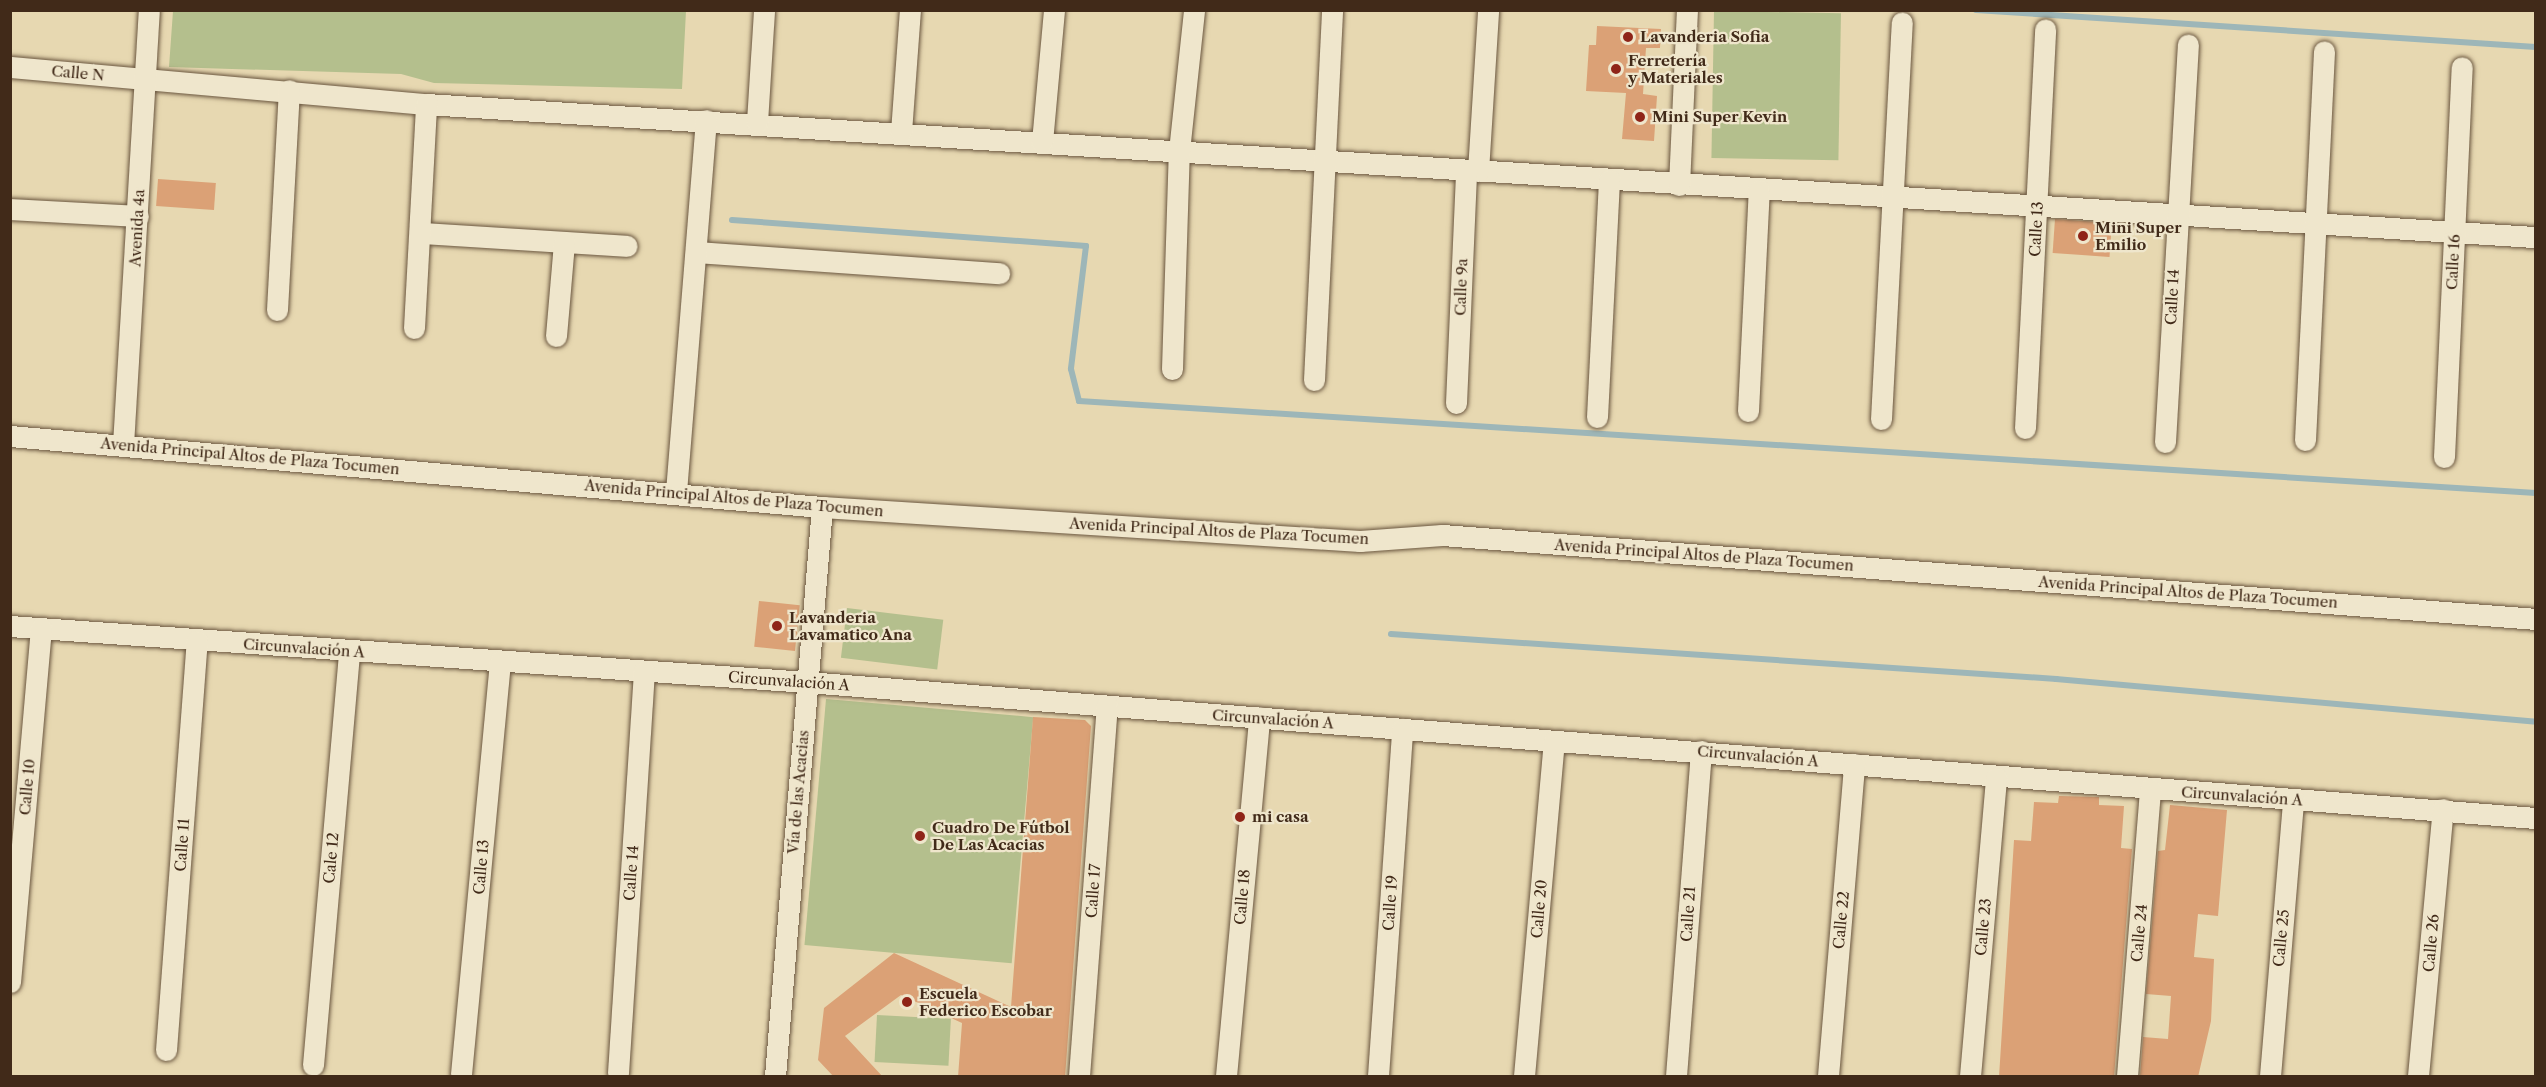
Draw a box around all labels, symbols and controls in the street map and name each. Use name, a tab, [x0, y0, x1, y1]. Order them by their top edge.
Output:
place label: Lavanderia Sofia	[1640, 28, 1770, 46]
marker: Lavanderia Sofia	[1621, 30, 1635, 44]
place label: Ferretería y Materiales	[1628, 51, 1723, 86]
street label: Calle N	[51, 62, 105, 84]
marker: Ferretería y Materiales	[1609, 62, 1623, 76]
place label: Mini Super Kevin	[1652, 108, 1787, 126]
marker: Mini Super Kevin	[1633, 110, 1647, 124]
street label: Avenida 4a	[126, 189, 148, 267]
street label: Calle 13	[2026, 201, 2046, 257]
place label: Mini Super Emilio	[2095, 218, 2182, 253]
marker: Mini Super Emilio	[2076, 229, 2090, 243]
street label: Calle 16	[2443, 234, 2463, 290]
street label: Calle 9a	[1451, 258, 1471, 316]
street label: Calle 14	[2162, 269, 2182, 325]
street label: Avenida Principal Altos de Plaza Tocumen	[99, 434, 401, 478]
street label: Avenida Principal Altos de Plaza Tocumen	[583, 476, 885, 520]
street label: Avenida Principal Altos de Plaza Tocumen	[1068, 514, 1370, 548]
street label: Avenida Principal Altos de Plaza Tocumen	[1553, 536, 1855, 574]
street label: Avenida Principal Altos de Plaza Tocumen	[2037, 573, 2339, 611]
place label: Lavanderia Lavamatico Ana	[789, 608, 912, 643]
marker: Lavanderia Lavamatico Ana	[770, 619, 784, 633]
street label: Circunvalación A	[242, 635, 366, 661]
street label: Circunvalación A	[727, 668, 851, 694]
street label: Circunvalación A	[1211, 706, 1335, 732]
street label: Vía de las Acacias	[784, 729, 812, 855]
street label: Circunvalación A	[1696, 742, 1820, 770]
street label: Calle 10	[16, 758, 38, 816]
street label: Circunvalación A	[2180, 783, 2304, 809]
place label: mi casa	[1252, 808, 1309, 826]
marker: mi casa	[1233, 810, 1247, 824]
street label: Calle 11	[171, 818, 193, 872]
place label: Cuadro De Fútbol De Las Acacias	[932, 818, 1070, 853]
marker: Cuadro De Fútbol De Las Acacias	[913, 829, 927, 843]
street label: Cale 12	[320, 832, 342, 884]
street label: Calle 13	[470, 839, 492, 895]
street label: Calle 14	[620, 845, 642, 901]
street label: Calle 17	[1082, 863, 1104, 919]
street label: Calle 18	[1231, 868, 1253, 926]
street label: Calle 19	[1379, 874, 1401, 932]
street label: Calle 20	[1527, 879, 1551, 939]
street label: Calle 21	[1677, 886, 1699, 942]
street label: Calle 22	[1830, 890, 1852, 950]
street label: Calle 23	[1972, 897, 1994, 957]
street label: Calle 24	[2128, 903, 2150, 963]
street label: Calle 25	[2270, 909, 2292, 967]
street label: Calle 26	[2419, 913, 2443, 973]
place label: Escuela Federico Escobar	[919, 984, 1052, 1019]
marker: Escuela Federico Escobar	[900, 995, 914, 1009]

